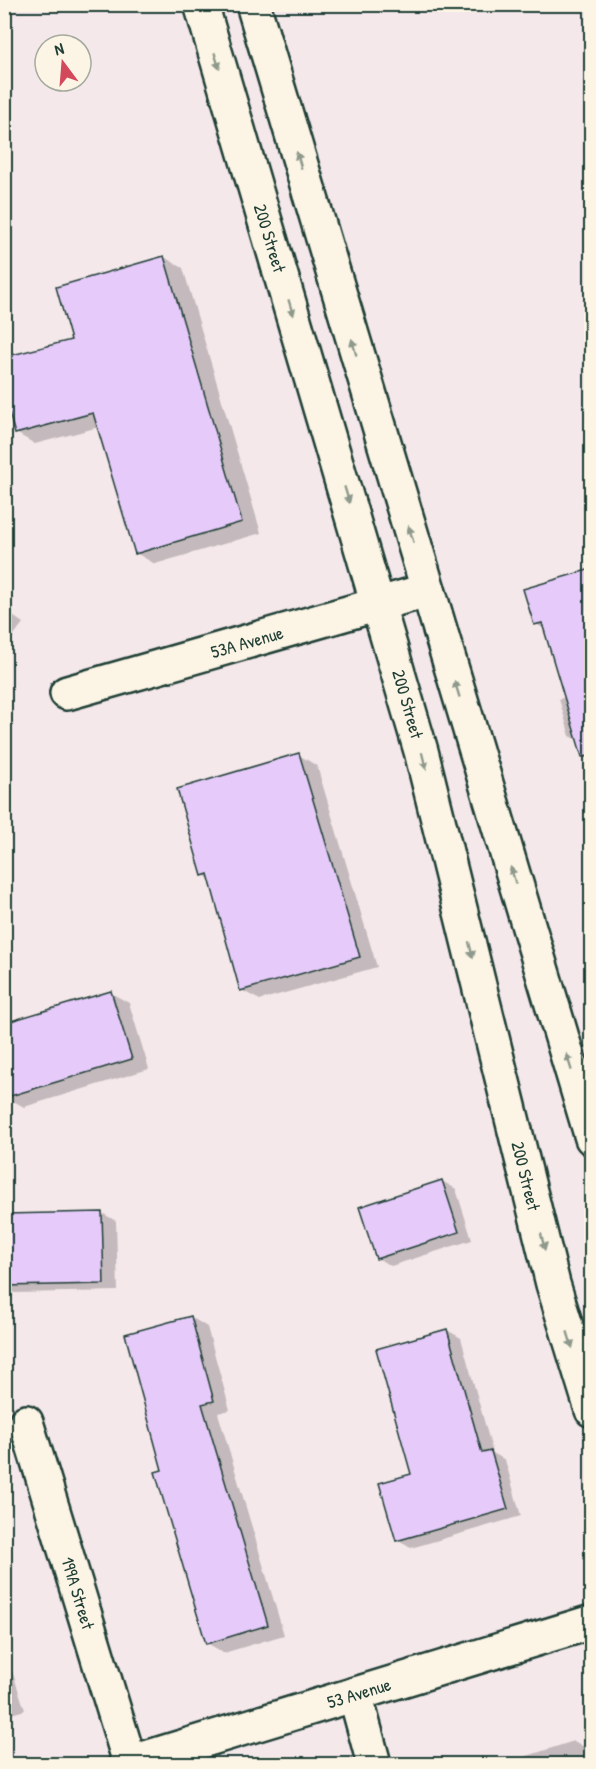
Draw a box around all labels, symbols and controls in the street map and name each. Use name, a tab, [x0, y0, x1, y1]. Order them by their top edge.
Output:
north arrow	[33, 33, 93, 93]
text: N	[52, 37, 66, 60]
one-way arrow	[213, 52, 222, 70]
one-way arrow	[294, 151, 303, 169]
street label: 200 Street	[248, 201, 293, 276]
one-way arrow	[287, 299, 296, 317]
one-way arrow	[349, 338, 358, 356]
one-way arrow	[343, 486, 352, 504]
one-way arrow	[406, 525, 415, 543]
street label: 53A Avenue	[208, 620, 286, 664]
street label: 200 Street	[386, 667, 430, 742]
one-way arrow	[452, 679, 461, 697]
one-way arrow	[420, 752, 429, 770]
one-way arrow	[508, 866, 517, 884]
one-way arrow	[466, 941, 476, 960]
one-way arrow	[564, 1053, 573, 1071]
street label: 200 Street	[505, 1139, 547, 1214]
one-way arrow	[538, 1232, 548, 1251]
one-way arrow	[566, 1331, 575, 1349]
street label: 199A Street	[55, 1554, 101, 1633]
street label: 53 Avenue	[324, 1671, 394, 1715]

